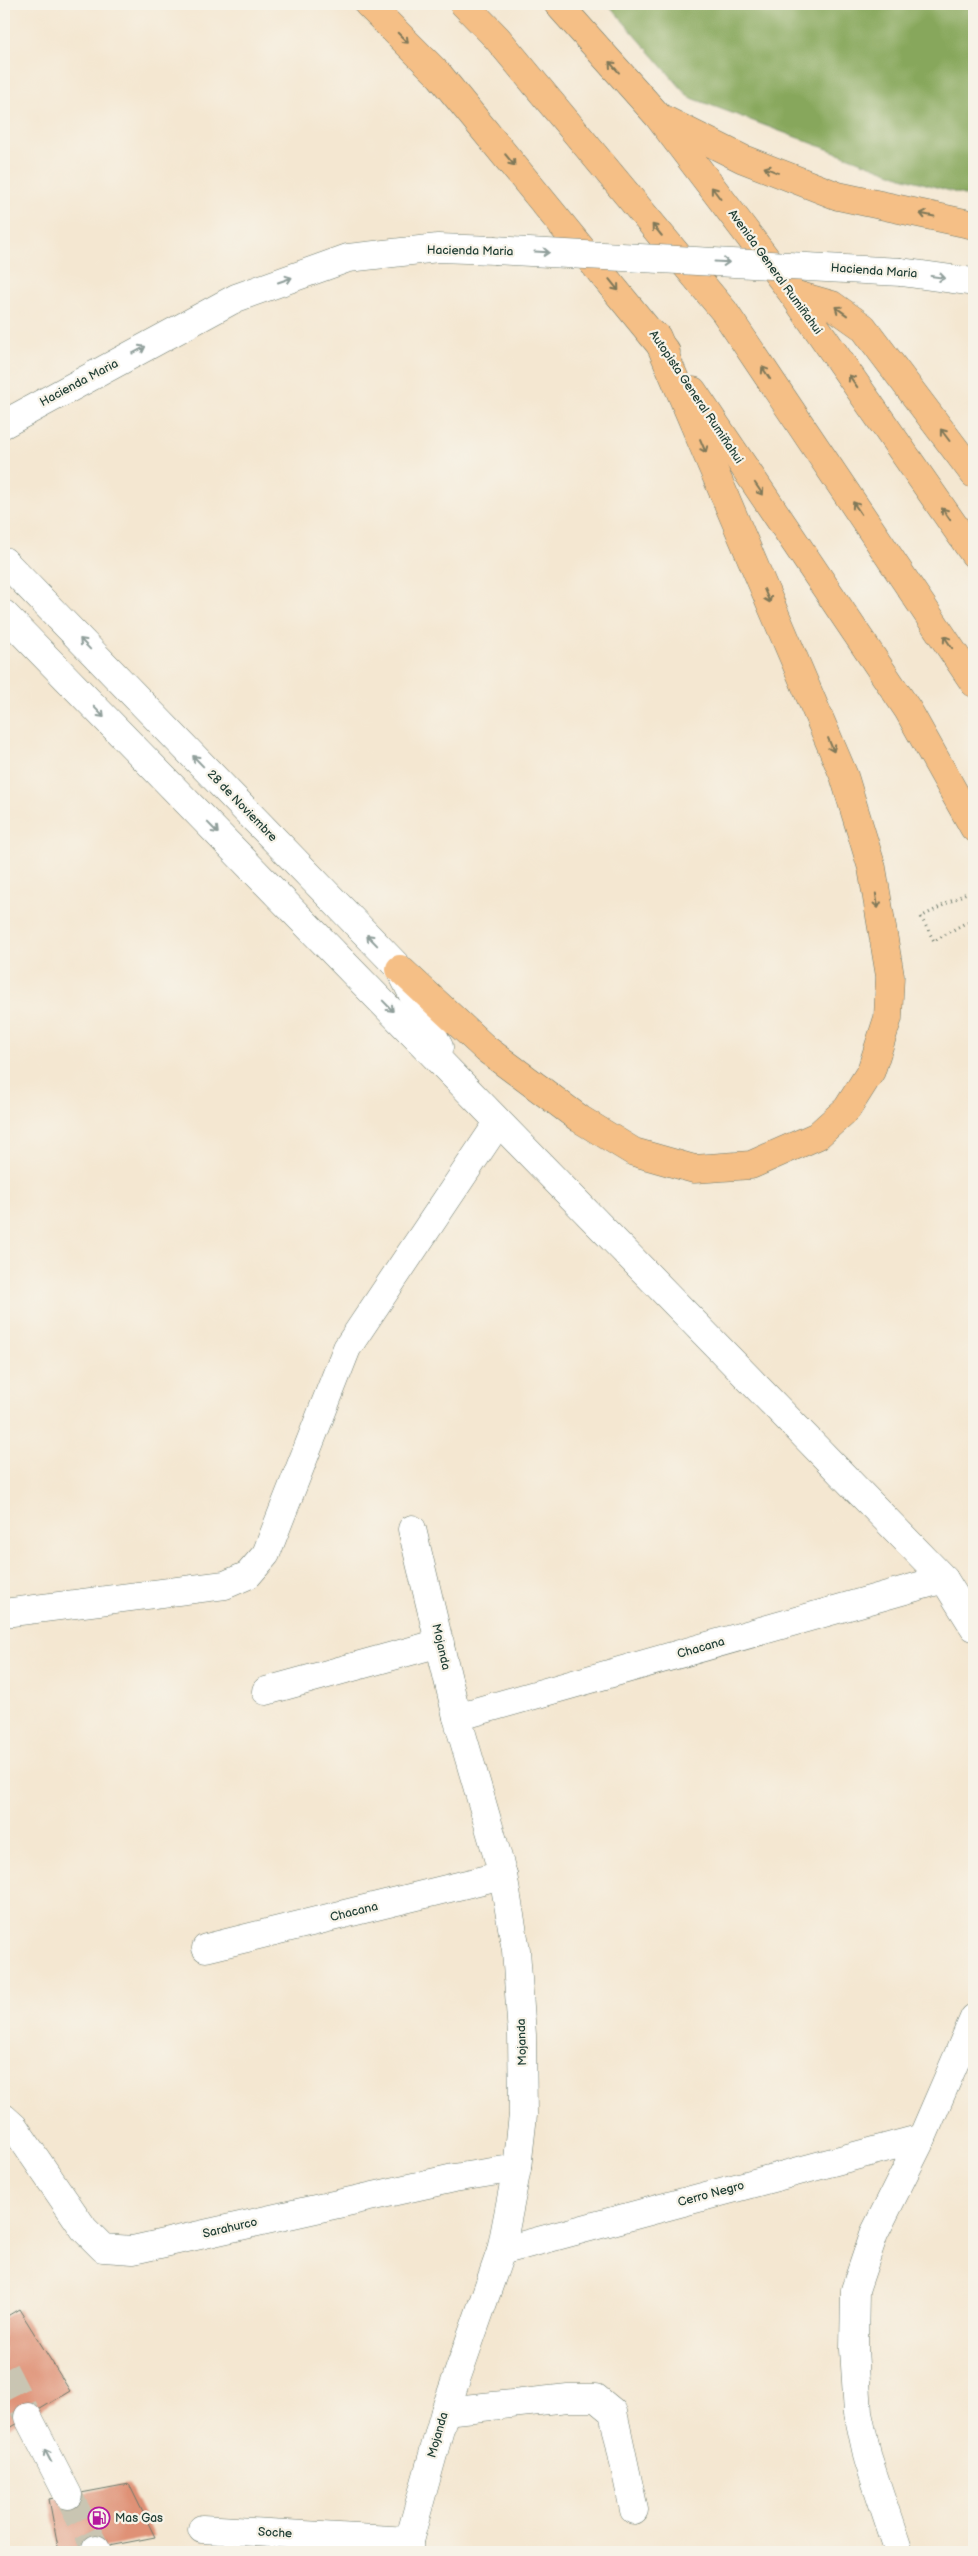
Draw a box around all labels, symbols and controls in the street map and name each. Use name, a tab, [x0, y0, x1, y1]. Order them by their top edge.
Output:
one-way arrow	[396, 32, 408, 44]
one-way arrow	[608, 60, 620, 73]
one-way arrow	[504, 153, 515, 166]
one-way arrow	[764, 164, 779, 174]
one-way arrow	[711, 186, 721, 200]
street label: Avenida General Rumiñahui	[725, 207, 825, 337]
one-way arrow	[919, 210, 935, 219]
one-way arrow	[651, 224, 662, 237]
street label: Hacienda Maria	[427, 243, 514, 259]
one-way arrow	[534, 248, 550, 257]
one-way arrow	[714, 258, 730, 267]
street label: Hacienda Maria	[830, 260, 918, 282]
one-way arrow	[929, 272, 945, 282]
one-way arrow	[277, 275, 292, 284]
one-way arrow	[608, 278, 619, 291]
one-way arrow	[834, 306, 848, 316]
street label: Autopista General Rumiñahui	[646, 328, 746, 467]
one-way arrow	[131, 345, 146, 355]
street label: Hacienda Maria	[37, 356, 121, 410]
one-way arrow	[761, 366, 771, 380]
one-way arrow	[848, 374, 858, 388]
one-way arrow	[939, 429, 950, 442]
one-way arrow	[699, 438, 709, 453]
one-way arrow	[754, 481, 764, 495]
one-way arrow	[852, 501, 862, 515]
one-way arrow	[941, 507, 951, 521]
one-way arrow	[763, 588, 773, 603]
one-way arrow	[943, 636, 953, 650]
one-way arrow	[79, 638, 91, 651]
one-way arrow	[93, 705, 105, 718]
one-way arrow	[827, 737, 837, 752]
one-way arrow	[192, 755, 204, 767]
street label: 28 de Noviembre	[204, 767, 280, 845]
one-way arrow	[207, 821, 219, 834]
one-way arrow	[873, 892, 883, 908]
one-way arrow	[366, 934, 378, 947]
one-way arrow	[382, 1000, 394, 1012]
street label: Mojanda	[428, 1622, 454, 1672]
street label: Chacana	[676, 1634, 727, 1662]
street label: Chacana	[329, 1899, 380, 1925]
street label: Mojanda	[514, 2018, 530, 2066]
street label: Cerro Negro	[676, 2178, 746, 2210]
street label: Sarahurco	[201, 2214, 259, 2242]
street label: Mojanda	[424, 2410, 452, 2460]
one-way arrow	[43, 2449, 52, 2464]
fuel station icon: Mas Gas	[87, 2506, 111, 2530]
place label: Mas Gas	[115, 2511, 163, 2526]
street label: Soche	[258, 2525, 292, 2541]

